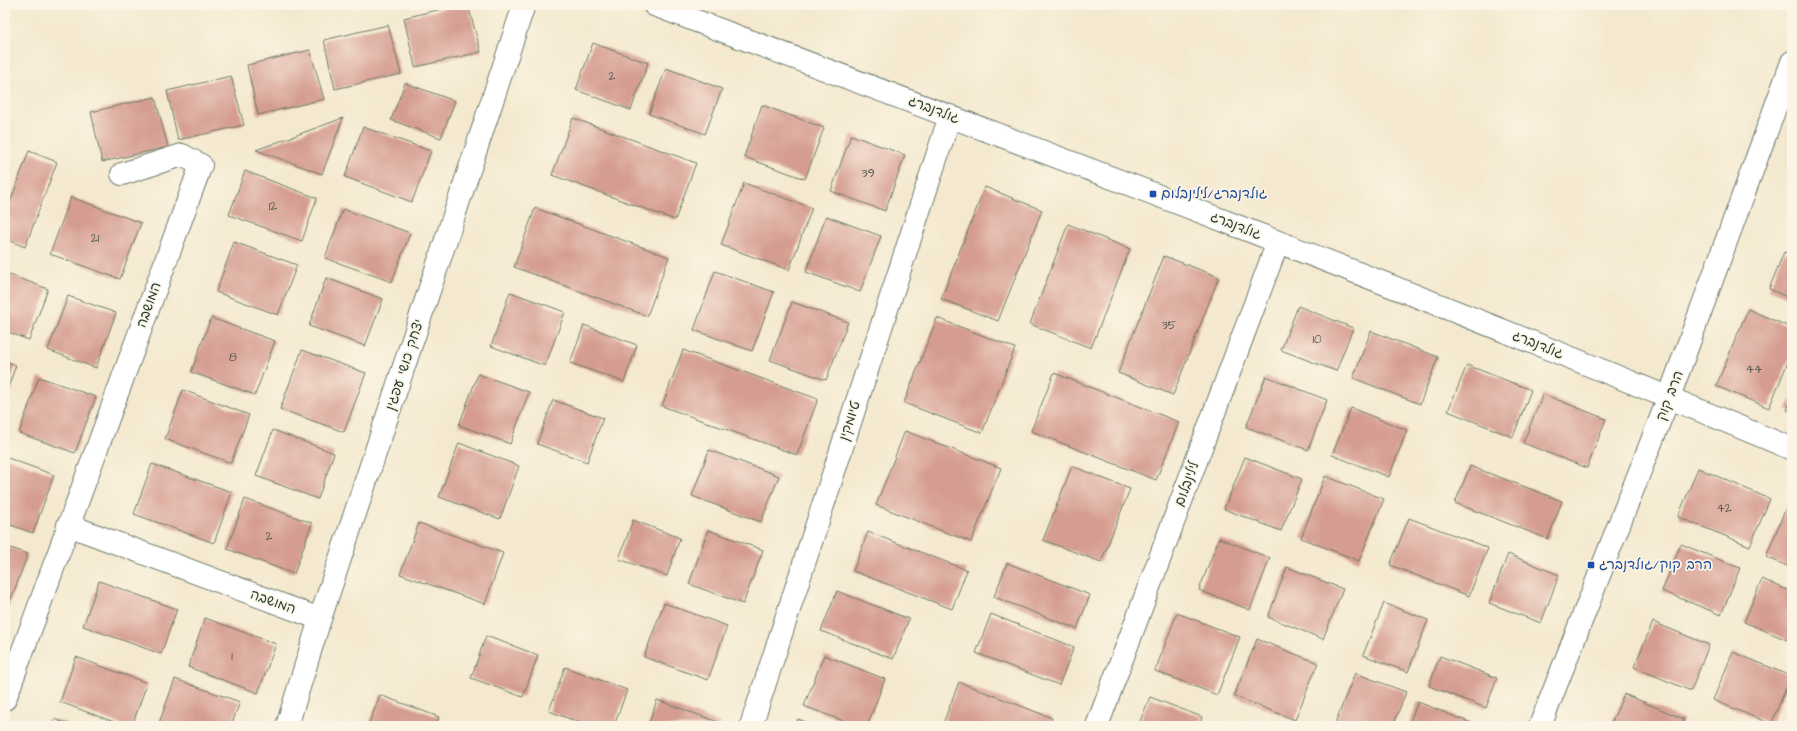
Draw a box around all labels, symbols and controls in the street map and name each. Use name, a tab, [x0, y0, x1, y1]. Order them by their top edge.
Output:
house number: 2	[609, 68, 616, 85]
street label: גולדנברג	[905, 91, 963, 129]
house number: 39	[862, 165, 875, 182]
place label: גולדנברג/לילינבלום	[1161, 184, 1268, 204]
marker: גולדנברג/לילינבלום	[1148, 189, 1158, 199]
house number: 12	[269, 198, 277, 215]
street label: גולדנברג	[1207, 207, 1265, 245]
house number: 21	[91, 230, 100, 247]
street label: המושבה	[131, 279, 167, 331]
street label: יצחק כושי עפגין	[381, 317, 429, 413]
house number: 35	[1162, 317, 1177, 334]
street label: גולדנברג	[1509, 326, 1567, 364]
house number: 10	[1312, 331, 1322, 348]
house number: 8	[229, 349, 237, 366]
house number: 44	[1746, 361, 1762, 378]
street label: הרב קוק	[1651, 368, 1689, 424]
street label: טיומקין	[834, 398, 866, 444]
street label: לילינבלום	[1170, 458, 1205, 509]
house number: 42	[1716, 500, 1732, 517]
house number: 2	[266, 528, 273, 545]
place label: הרב קוק/גולדנברג	[1599, 555, 1712, 575]
marker: הרב קוק/גולדנברג	[1586, 560, 1596, 570]
street label: המושבה	[247, 584, 299, 620]
house number: 1	[231, 648, 233, 665]

